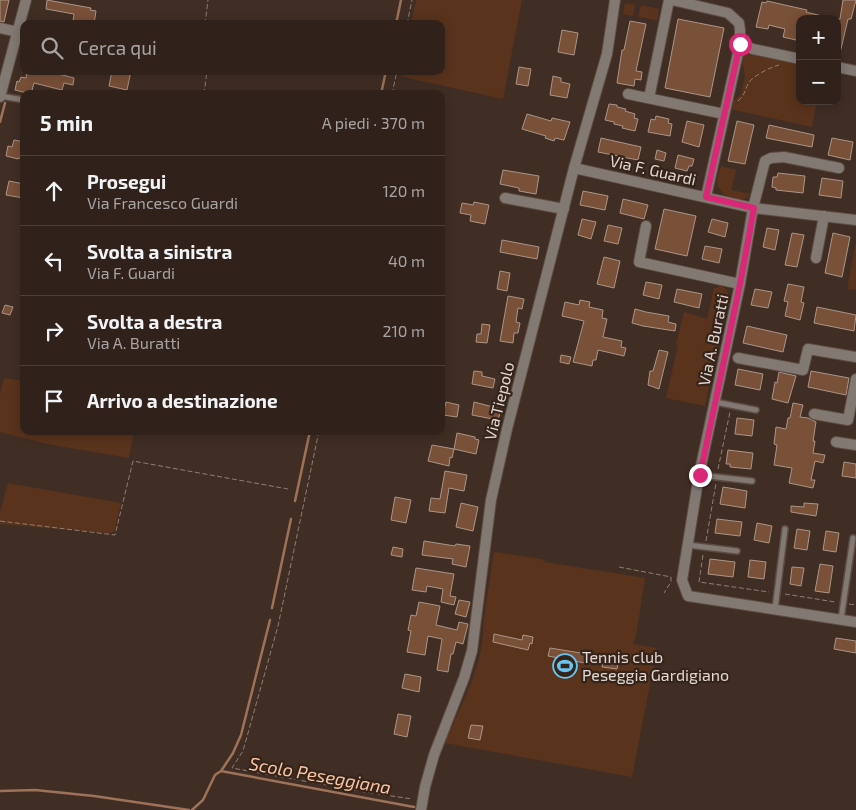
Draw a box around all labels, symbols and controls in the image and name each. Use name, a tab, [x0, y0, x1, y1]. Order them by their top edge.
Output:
map controls	[796, 15, 841, 105]
button: +	[796, 15, 841, 60]
search box	[20, 20, 445, 75]
route start	[729, 33, 752, 56]
icon: search	[38, 34, 66, 62]
text: Cerca qui	[78, 36, 157, 59]
button: −	[796, 60, 841, 105]
text: 5 min	[40, 110, 93, 135]
text: A piedi · 370 m	[322, 113, 425, 132]
street label: Via F. Guardi	[608, 150, 698, 189]
text: Prosegui	[87, 170, 166, 193]
icon: ahead	[40, 177, 68, 205]
text: 120 m	[382, 181, 425, 200]
text: Via Francesco Guardi	[87, 193, 238, 212]
text: Svolta a sinistra	[87, 240, 232, 263]
icon: left	[40, 247, 68, 275]
text: 40 m	[388, 251, 425, 270]
text: Via F. Guardi	[87, 263, 175, 282]
street label: Via A. Buratti	[694, 292, 731, 387]
text: Svolta a destra	[87, 310, 222, 333]
icon: right	[40, 317, 68, 345]
text: 210 m	[382, 321, 425, 340]
text: Via A. Buratti	[87, 333, 180, 352]
street label: Via Tiepolo	[480, 360, 517, 442]
icon: arrive	[40, 387, 68, 415]
text: Arrivo a destinazione	[87, 389, 278, 412]
route end	[689, 464, 712, 487]
place label: Tennis club Peseggia Gardigiano	[582, 647, 729, 684]
sports icon: Tennis club Peseggia Gardigiano	[552, 653, 578, 679]
water label: Scolo Peseggiana	[248, 752, 393, 798]

